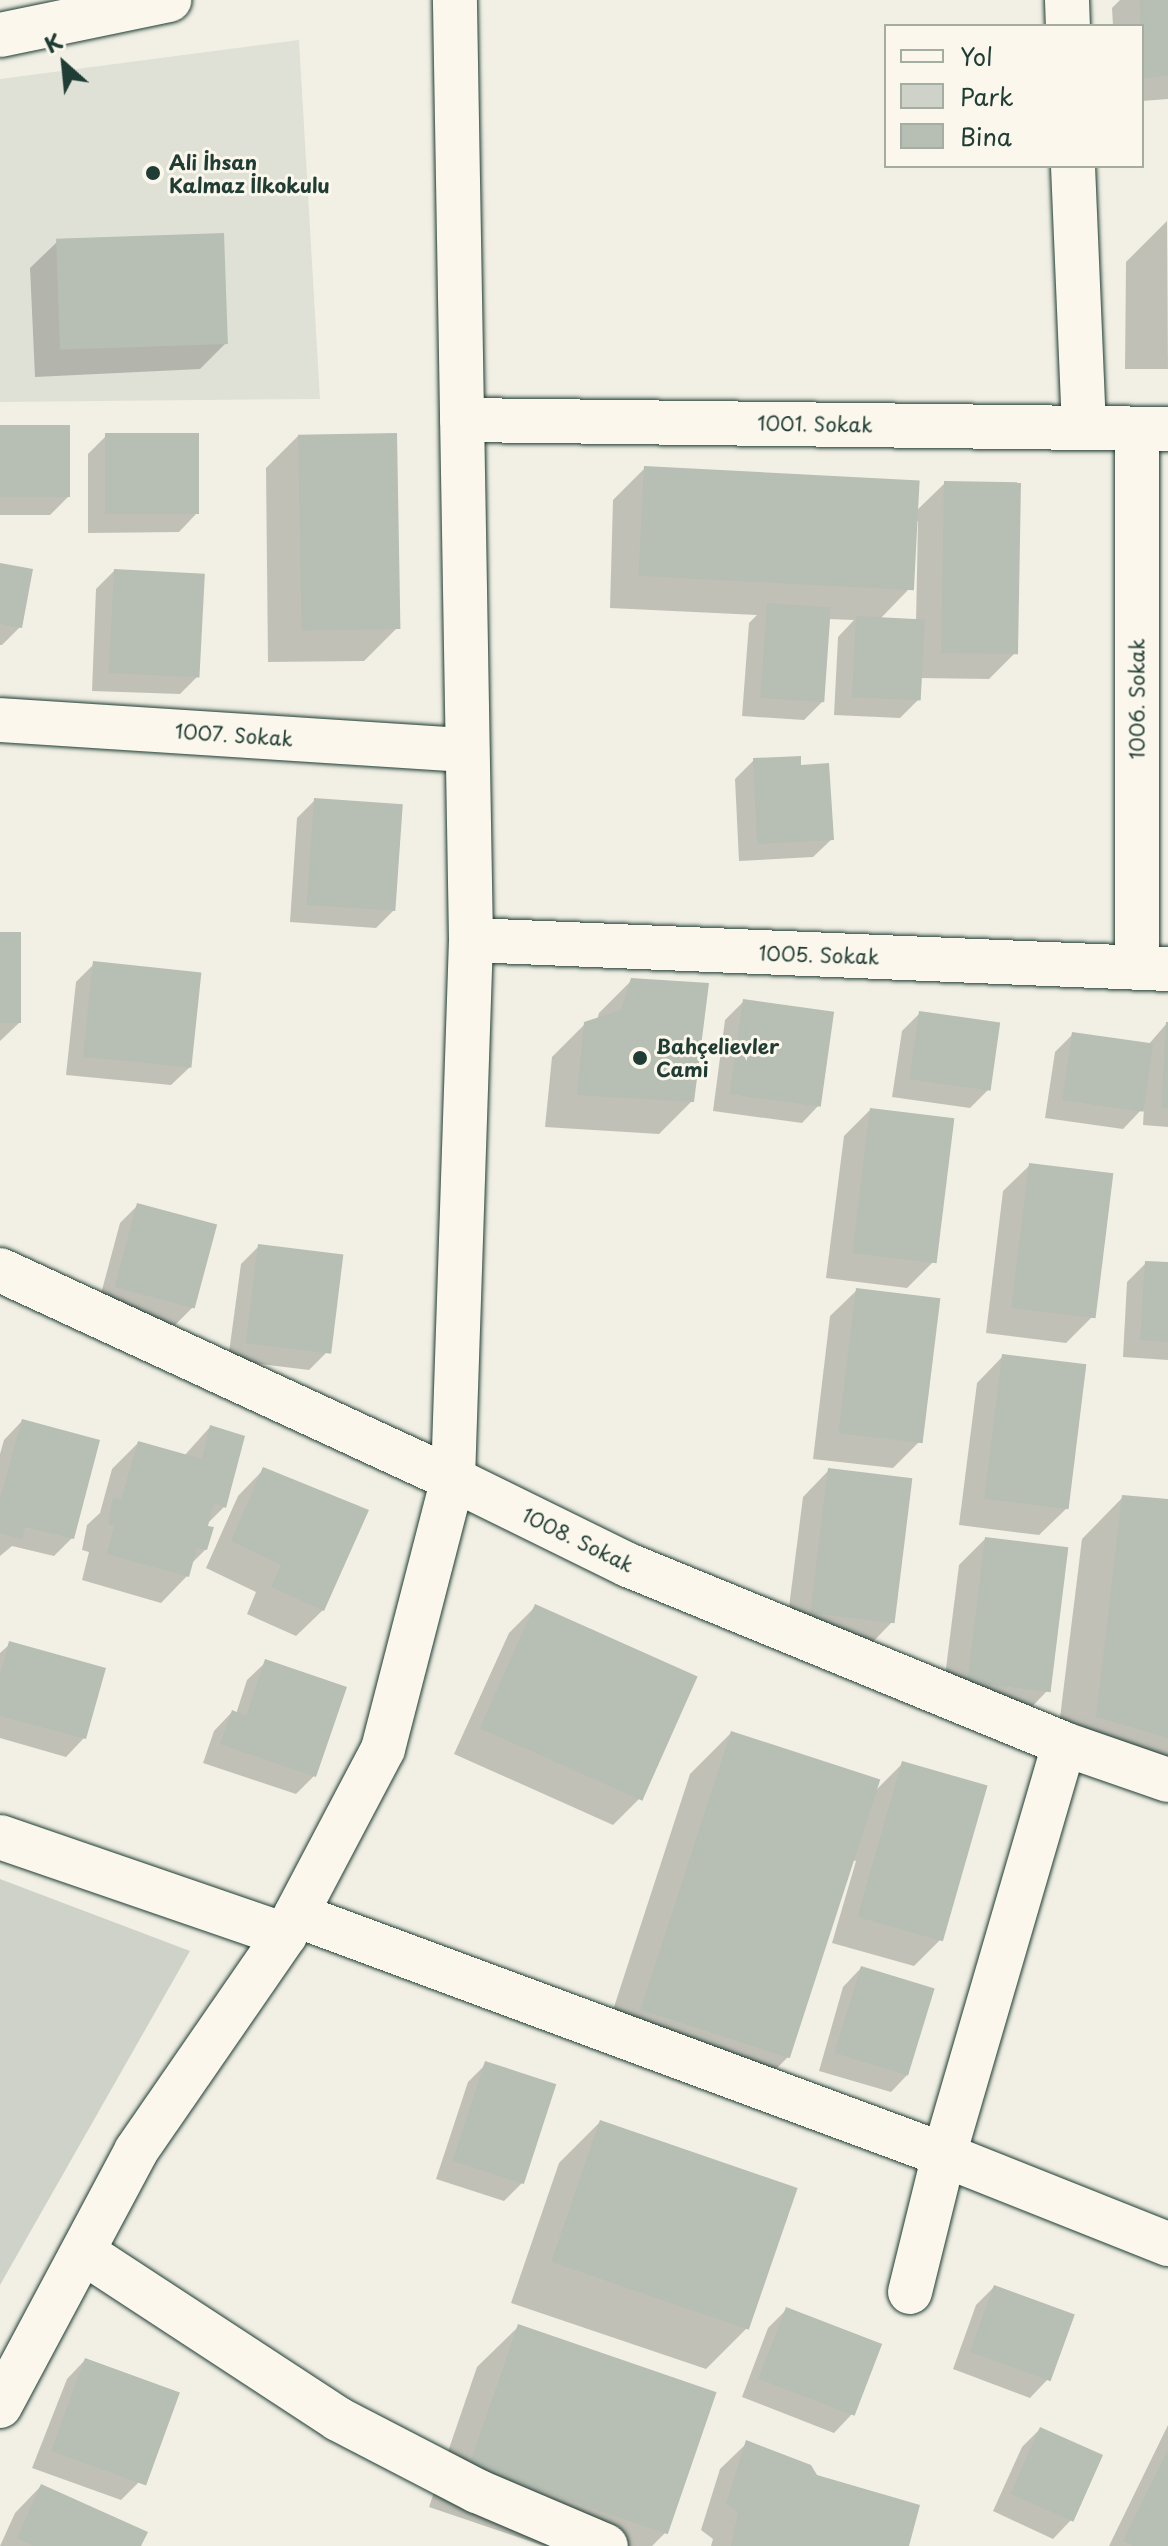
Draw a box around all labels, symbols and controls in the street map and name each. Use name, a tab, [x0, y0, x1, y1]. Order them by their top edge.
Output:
north arrow	[24, 24, 104, 104]
text: K	[38, 24, 68, 61]
legend	[884, 24, 1144, 168]
text: Yol	[960, 38, 993, 74]
text: Park	[960, 78, 1014, 114]
text: Bina	[960, 118, 1012, 154]
place label: Ali İhsan Kalmaz İlkokulu	[169, 150, 332, 197]
marker: Ali İhsan Kalmaz İlkokulu	[144, 164, 162, 182]
street label: 1001. Sokak	[756, 411, 874, 437]
street label: 1006. Sokak	[1125, 638, 1149, 760]
street label: 1007. Sokak	[174, 719, 294, 751]
street label: 1005. Sokak	[758, 941, 880, 969]
place label: Bahçelievler Cami	[656, 1034, 779, 1081]
marker: Bahçelievler Cami	[631, 1049, 649, 1067]
street label: 1008. Sokak	[518, 1503, 638, 1577]

